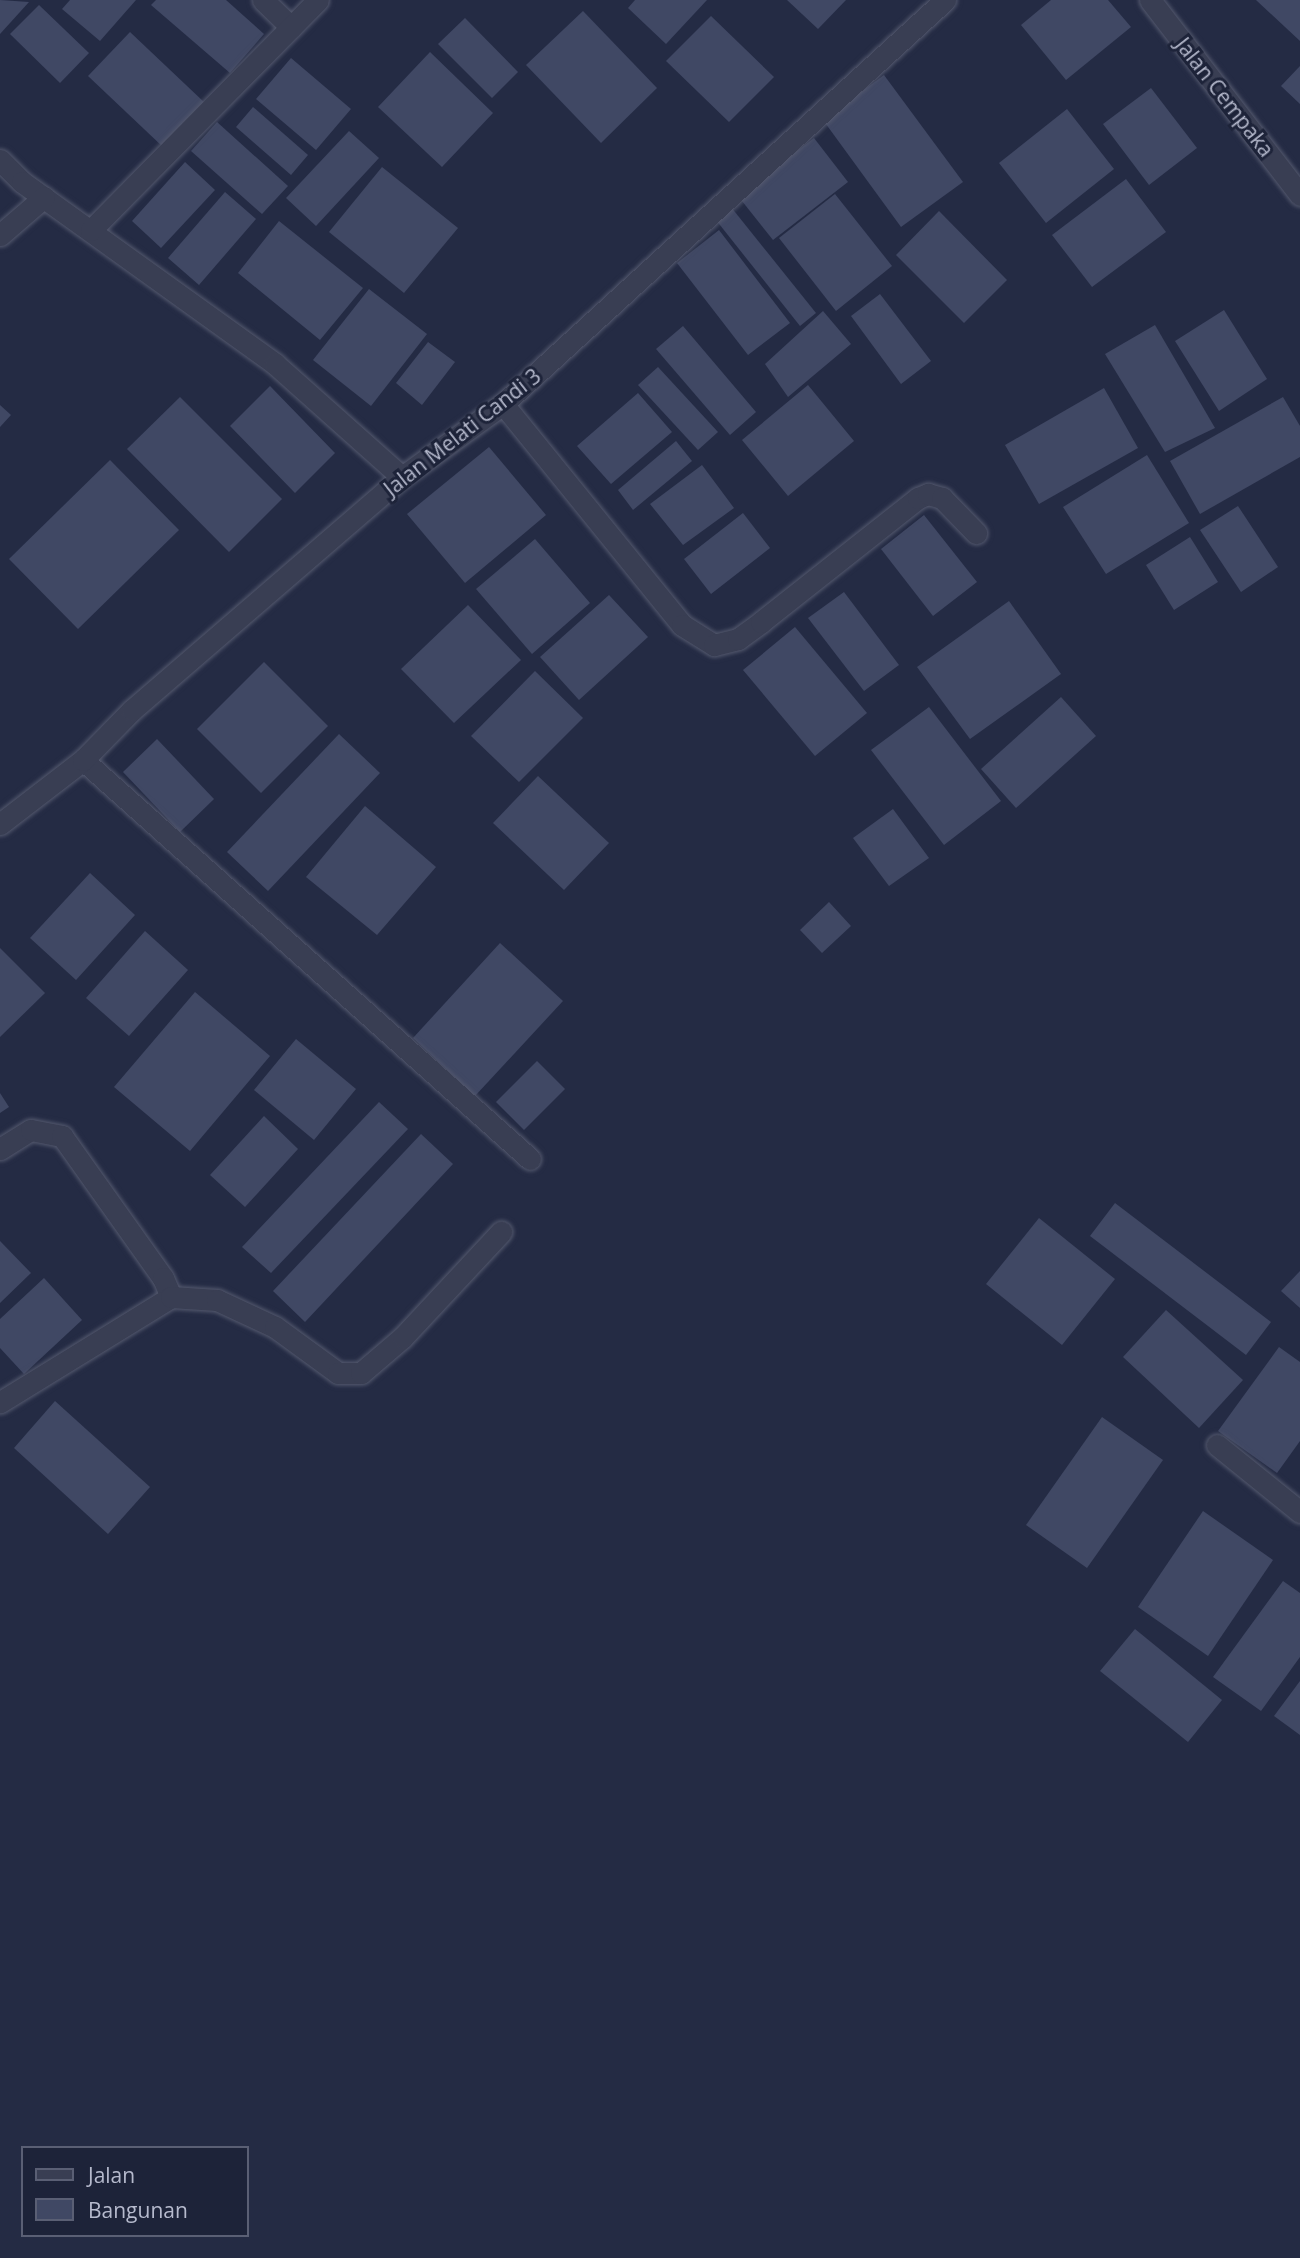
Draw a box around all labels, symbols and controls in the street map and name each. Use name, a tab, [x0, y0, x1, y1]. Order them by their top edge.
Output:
street label: Jalan Cempaka	[1171, 32, 1279, 162]
street label: Jalan Melati Candi 3	[379, 363, 545, 501]
legend	[21, 2146, 248, 2237]
text: Jalan	[88, 2161, 135, 2189]
text: Bangunan	[88, 2196, 188, 2224]

